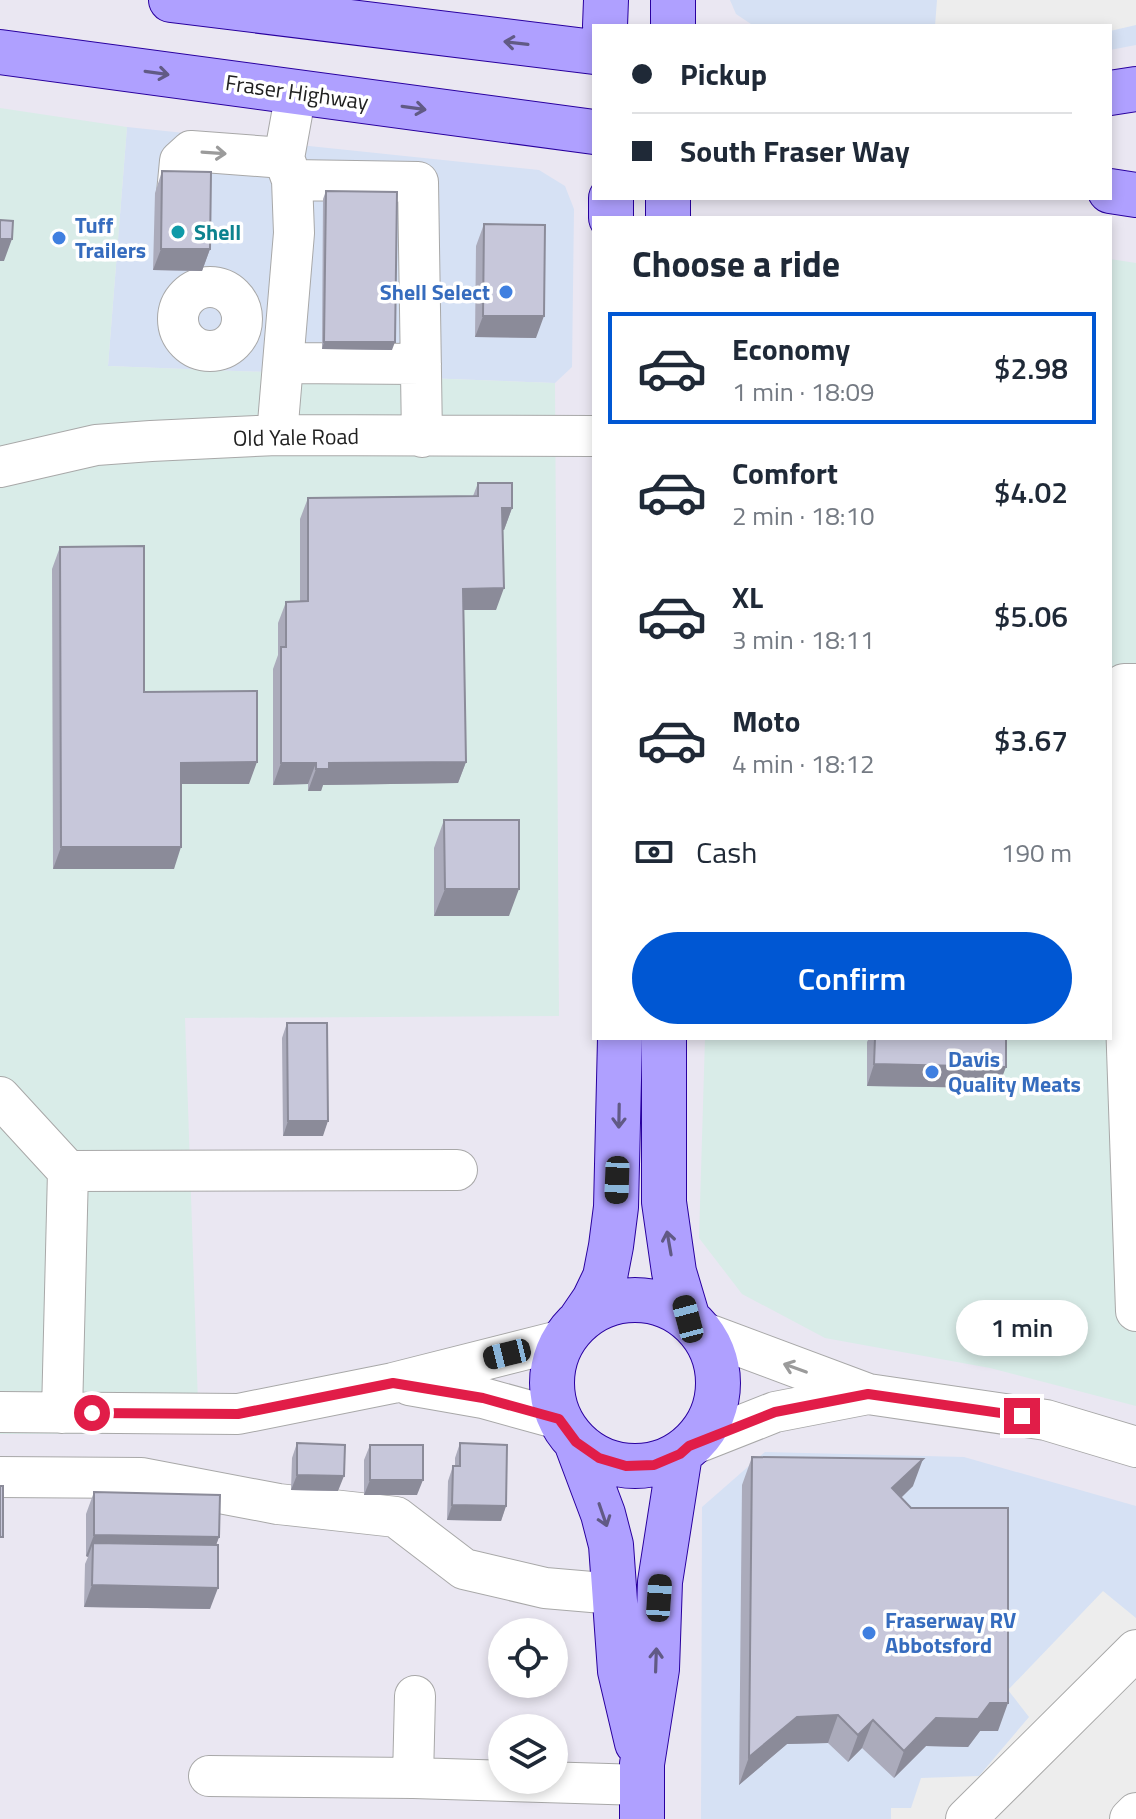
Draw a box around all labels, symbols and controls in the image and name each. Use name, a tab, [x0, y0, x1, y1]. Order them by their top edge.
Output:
one-way arrow	[504, 35, 530, 50]
text: Pickup	[680, 51, 767, 97]
street label: Fraser Highway	[223, 65, 371, 119]
one-way arrow	[144, 66, 169, 81]
one-way arrow	[401, 101, 426, 116]
text: South Fraser Way	[680, 128, 910, 174]
one-way arrow	[200, 146, 227, 161]
place label: Tuff Trailers	[75, 208, 146, 267]
place label: Shell	[194, 215, 241, 249]
marker: Shell	[169, 223, 187, 241]
marker: Tuff Trailers	[50, 229, 68, 247]
text: Choose a ride	[632, 236, 840, 291]
place label: Shell Select	[380, 275, 490, 309]
marker: Shell Select	[497, 283, 515, 301]
text: Economy	[732, 326, 850, 372]
icon: car	[636, 332, 708, 404]
text: $2.98	[994, 345, 1068, 391]
text: 1 min · 18:09	[732, 372, 875, 411]
street label: Old Yale Road	[233, 419, 359, 455]
text: Comfort	[732, 450, 838, 496]
icon: car	[636, 456, 708, 528]
text: $4.02	[994, 469, 1068, 515]
text: 2 min · 18:10	[732, 496, 875, 535]
text: XL	[732, 574, 763, 620]
icon: car	[636, 580, 708, 652]
text: $5.06	[994, 593, 1068, 639]
text: 3 min · 18:11	[732, 620, 875, 659]
text: Moto	[732, 698, 800, 744]
icon: car	[636, 704, 708, 776]
text: $3.67	[994, 717, 1068, 763]
text: 4 min · 18:12	[732, 744, 875, 783]
text: Cash	[696, 829, 757, 875]
icon: cash	[632, 830, 676, 874]
text: 190 m	[1001, 833, 1072, 872]
button: Confirm	[632, 932, 1072, 1024]
place label: Davis Quality Meats	[948, 1042, 1081, 1101]
marker: Davis Quality Meats	[923, 1063, 941, 1081]
one-way arrow	[611, 1102, 626, 1129]
car	[604, 1156, 630, 1204]
one-way arrow	[661, 1231, 676, 1257]
car	[670, 1293, 706, 1345]
callout: 1 min	[956, 1300, 1088, 1356]
text: 1 min	[991, 1308, 1053, 1347]
car	[481, 1337, 533, 1371]
one-way arrow	[783, 1360, 808, 1374]
route start	[74, 1395, 110, 1431]
route end	[1004, 1398, 1040, 1434]
one-way arrow	[596, 1503, 611, 1528]
car	[645, 1573, 673, 1623]
place label: Fraserway RV Abbotsford	[885, 1603, 1016, 1662]
map controls	[488, 1618, 568, 1794]
button: locate	[488, 1618, 568, 1698]
marker: Fraserway RV Abbotsford	[860, 1624, 878, 1642]
one-way arrow	[649, 1647, 664, 1674]
button: layers	[488, 1714, 568, 1794]

